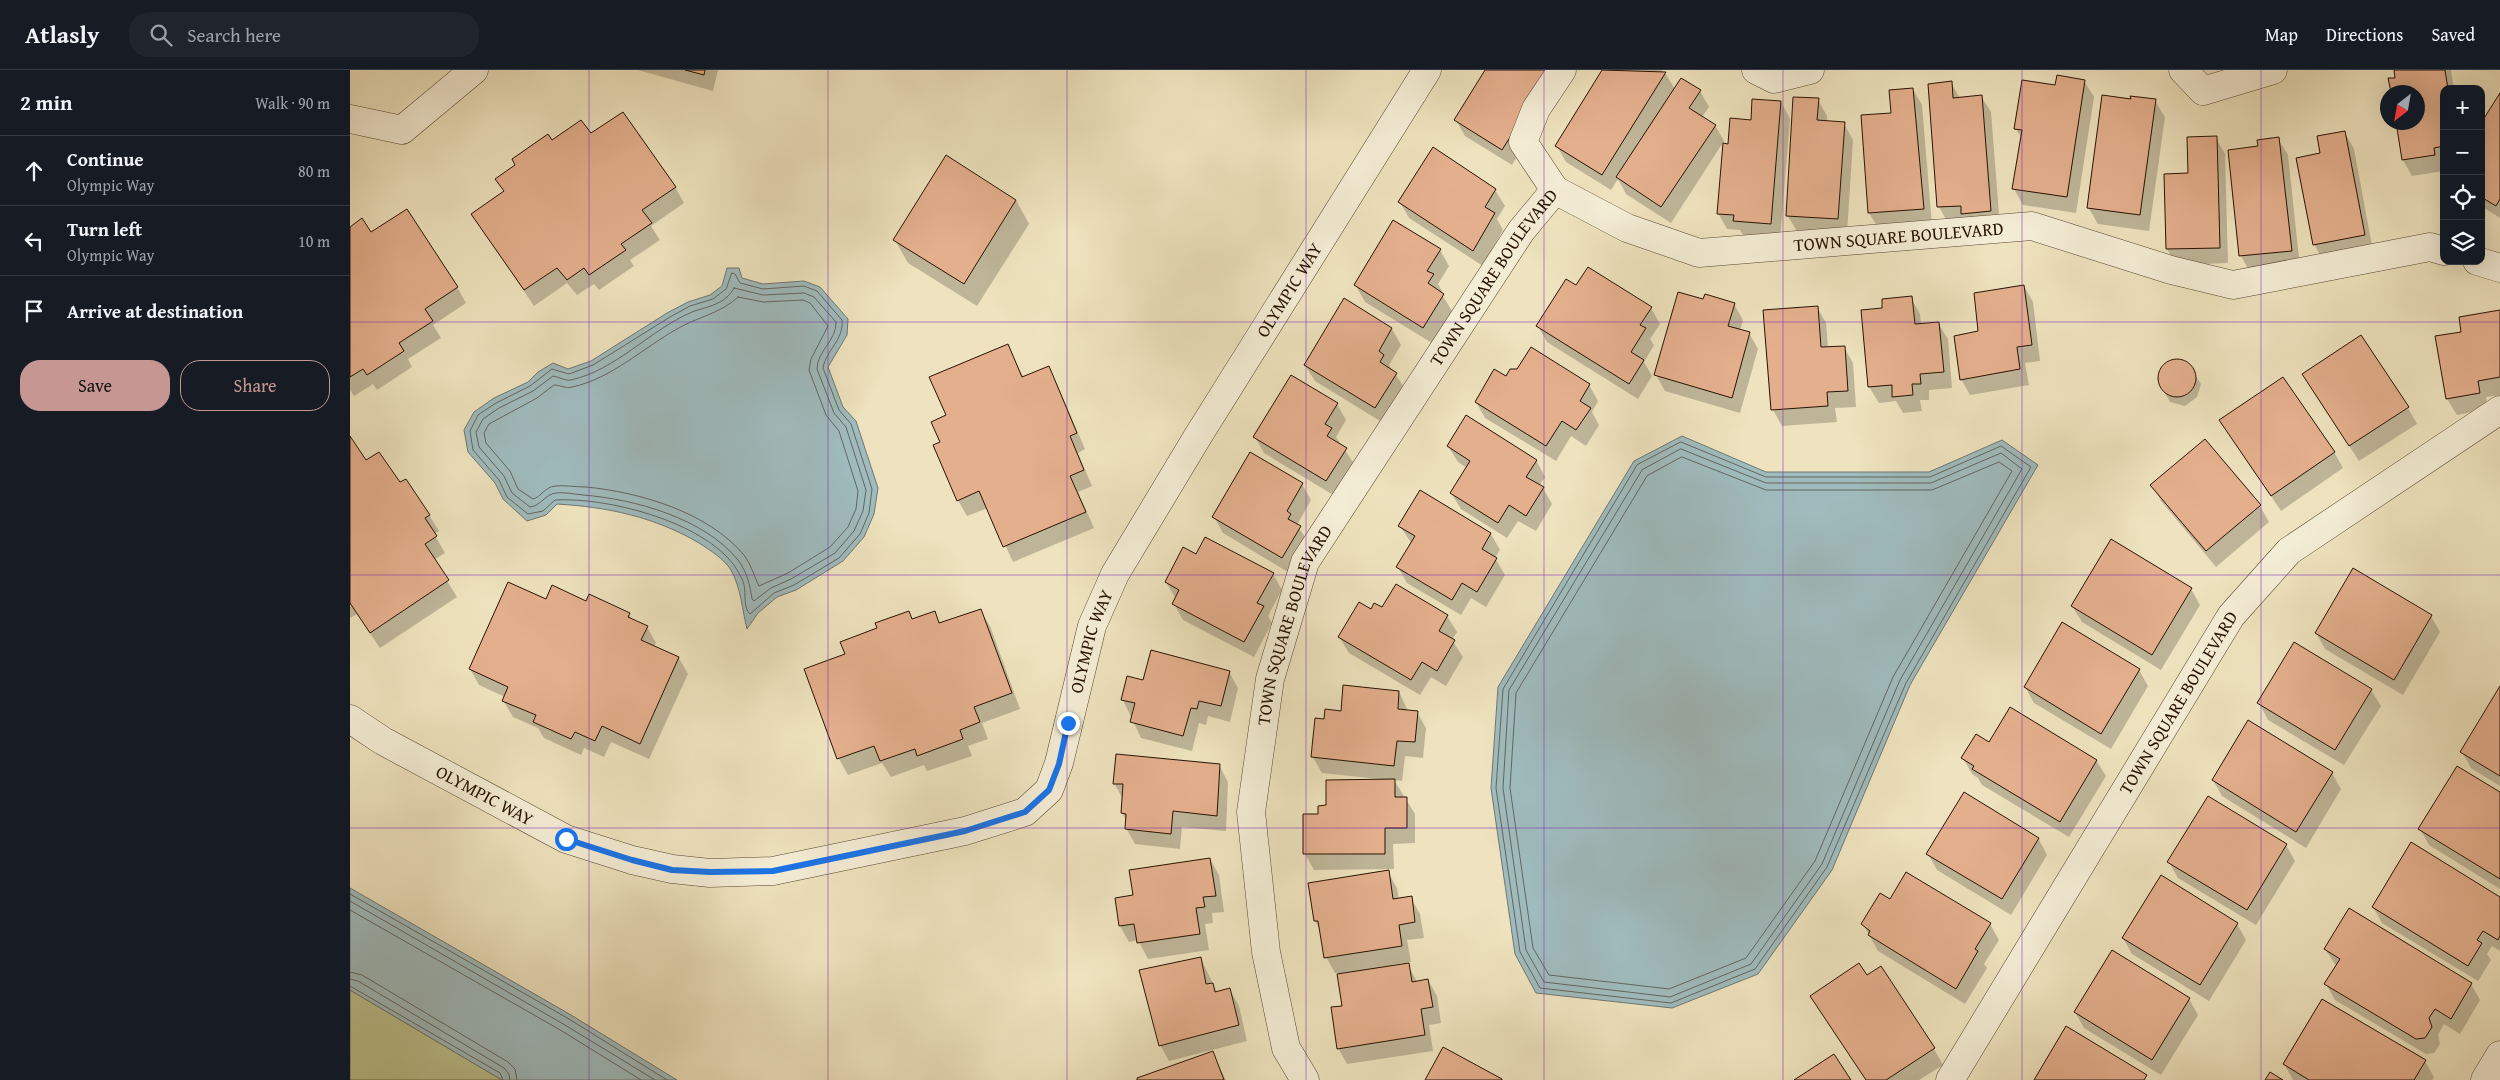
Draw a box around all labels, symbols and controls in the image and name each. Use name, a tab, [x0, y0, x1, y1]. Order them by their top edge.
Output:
search box	[129, 12, 479, 57]
text: Atlasly	[25, 17, 99, 52]
icon: search	[147, 21, 175, 49]
text: Search here	[187, 21, 281, 49]
text: Map	[2265, 21, 2298, 48]
text: Directions	[2326, 21, 2403, 48]
text: Saved	[2431, 21, 2475, 48]
north arrow	[2380, 85, 2425, 130]
map controls	[2440, 85, 2485, 265]
button: +	[2440, 85, 2485, 130]
text: 2 min	[20, 87, 72, 118]
text: Walk · 90 m	[255, 91, 330, 115]
button: −	[2440, 130, 2485, 175]
text: Continue	[67, 145, 144, 173]
icon: ahead	[20, 157, 48, 185]
text: 80 m	[298, 159, 330, 183]
text: Olympic Way	[67, 173, 155, 197]
button: locate	[2440, 175, 2485, 220]
street label: TOWN SQUARE BOULEVARD	[1422, 182, 1564, 371]
street label: TOWN SQUARE BOULEVARD	[1793, 214, 2005, 258]
text: Turn left	[67, 215, 142, 243]
button: layers	[2440, 220, 2485, 265]
icon: left	[20, 227, 48, 255]
text: 10 m	[298, 229, 330, 253]
street label: OLYMPIC WAY	[1249, 237, 1329, 342]
text: Olympic Way	[67, 243, 155, 267]
icon: arrive	[20, 297, 48, 325]
text: Arrive at destination	[67, 297, 243, 325]
button: Save	[20, 360, 170, 411]
button: Share	[180, 360, 330, 411]
street label: TOWN SQUARE BOULEVARD	[1250, 519, 1339, 727]
street label: OLYMPIC WAY	[1062, 585, 1120, 696]
street label: TOWN SQUARE BOULEVARD	[2112, 606, 2244, 799]
route end	[1057, 712, 1080, 735]
street label: OLYMPIC WAY	[431, 758, 539, 832]
route start	[555, 828, 578, 851]

